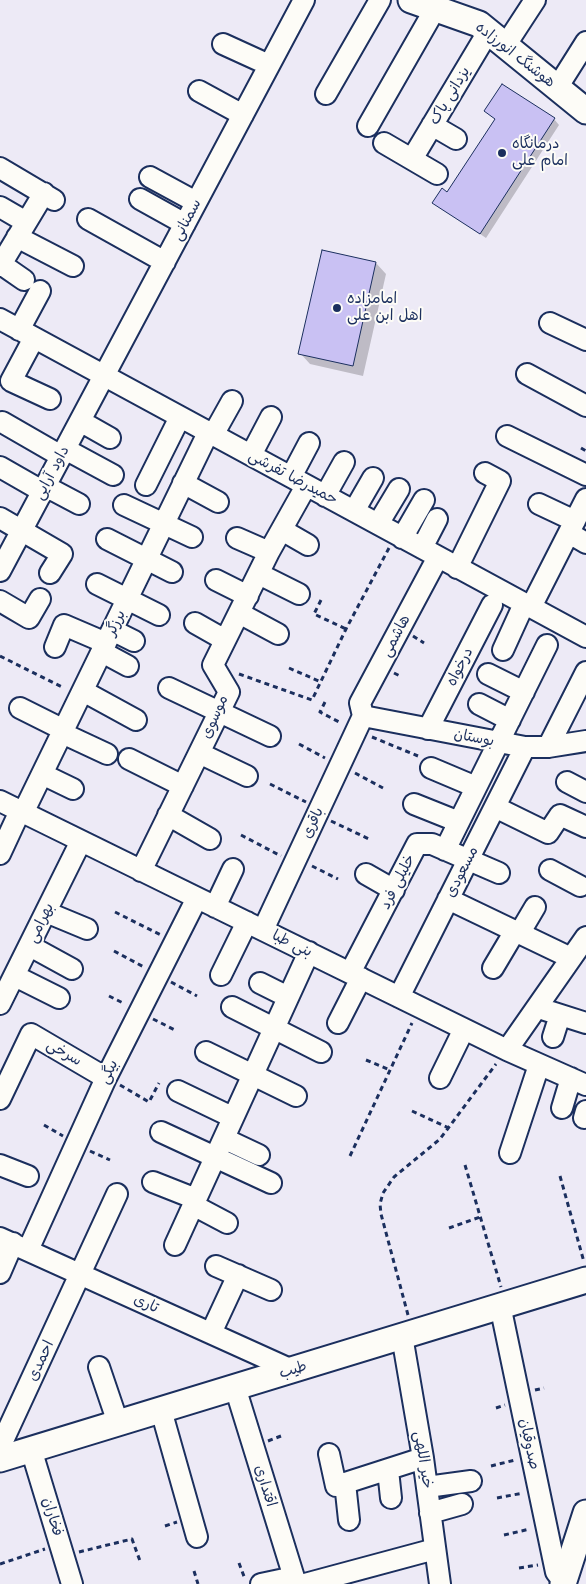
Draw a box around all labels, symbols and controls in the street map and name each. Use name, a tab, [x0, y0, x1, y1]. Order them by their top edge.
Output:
street label: هوشنگ انورزاده	[472, 18, 558, 92]
street label: یزدانی پاک	[426, 64, 474, 128]
place label: درمانگاه امام علی	[512, 135, 568, 170]
marker: درمانگاه امام علی	[496, 147, 508, 159]
street label: سمنانی	[169, 196, 205, 244]
place label: امامزاده اهل ابن علی	[347, 290, 422, 325]
marker: امامزاده اهل ابن علی	[331, 302, 343, 314]
street label: داود آرایی	[30, 443, 74, 503]
street label: حمیدرضا تفرشی	[245, 447, 341, 509]
street label: برزگر	[102, 607, 130, 639]
street label: هاشمی	[377, 612, 415, 660]
street label: درخواه	[443, 645, 477, 689]
street label: موسوی	[197, 692, 233, 742]
street label: بوستان	[452, 725, 496, 751]
street label: باقری	[298, 805, 328, 841]
street label: مسعودی	[442, 843, 482, 901]
street label: خلیلی فرد	[376, 851, 420, 913]
street label: بهرامی	[24, 900, 58, 946]
street label: بنی طبا	[269, 927, 315, 961]
street label: سرخی	[43, 1036, 85, 1070]
street label: بیگی	[95, 1057, 123, 1087]
street label: تاری	[131, 1291, 161, 1317]
street label: احمدی	[24, 1338, 58, 1384]
street label: طیب	[277, 1357, 309, 1383]
street label: صدوقیان	[515, 1417, 543, 1471]
street label: خیر اللهی	[410, 1430, 436, 1490]
street label: اقتداری	[250, 1463, 280, 1509]
street label: فخاران	[38, 1496, 66, 1538]

